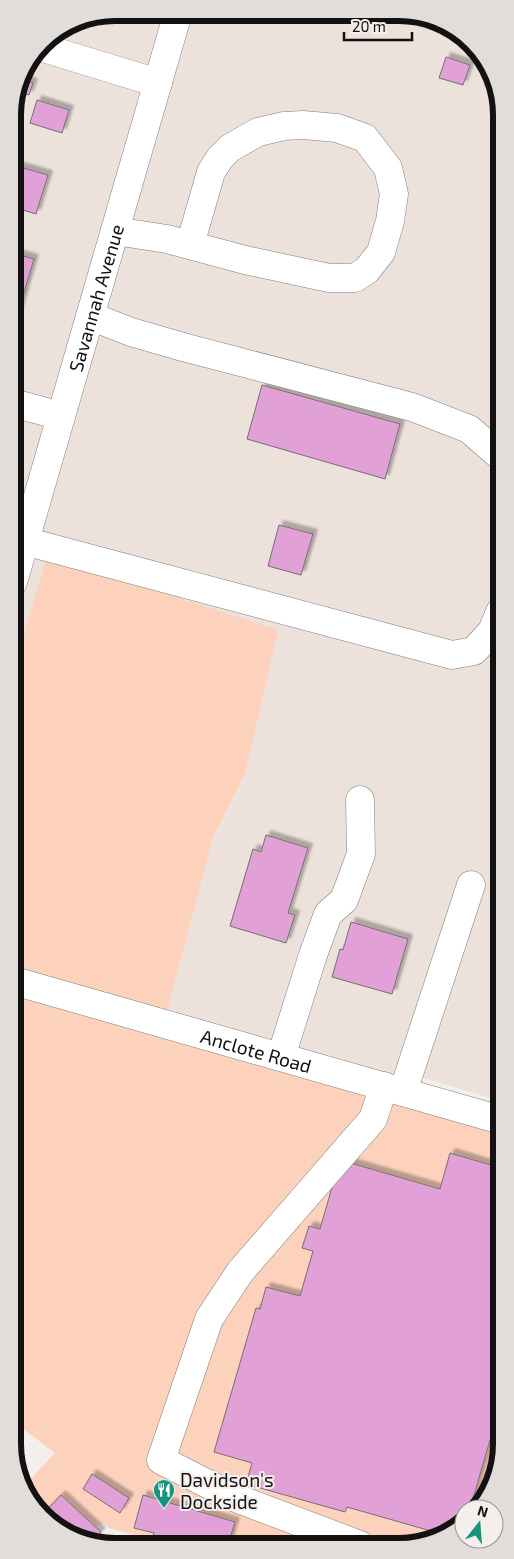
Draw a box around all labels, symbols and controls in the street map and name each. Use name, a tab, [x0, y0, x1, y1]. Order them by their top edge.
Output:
scale bar	[344, 10, 412, 42]
text: 20 m	[352, 17, 386, 35]
street label: Savannah Avenue	[63, 221, 128, 374]
street label: Anclote Road	[198, 1023, 314, 1077]
place label: Davidson's Dockside	[180, 1468, 274, 1513]
restaurant icon: Davidson's Dockside	[152, 1478, 176, 1509]
north arrow	[454, 1499, 504, 1549]
text: N	[476, 1501, 490, 1521]

